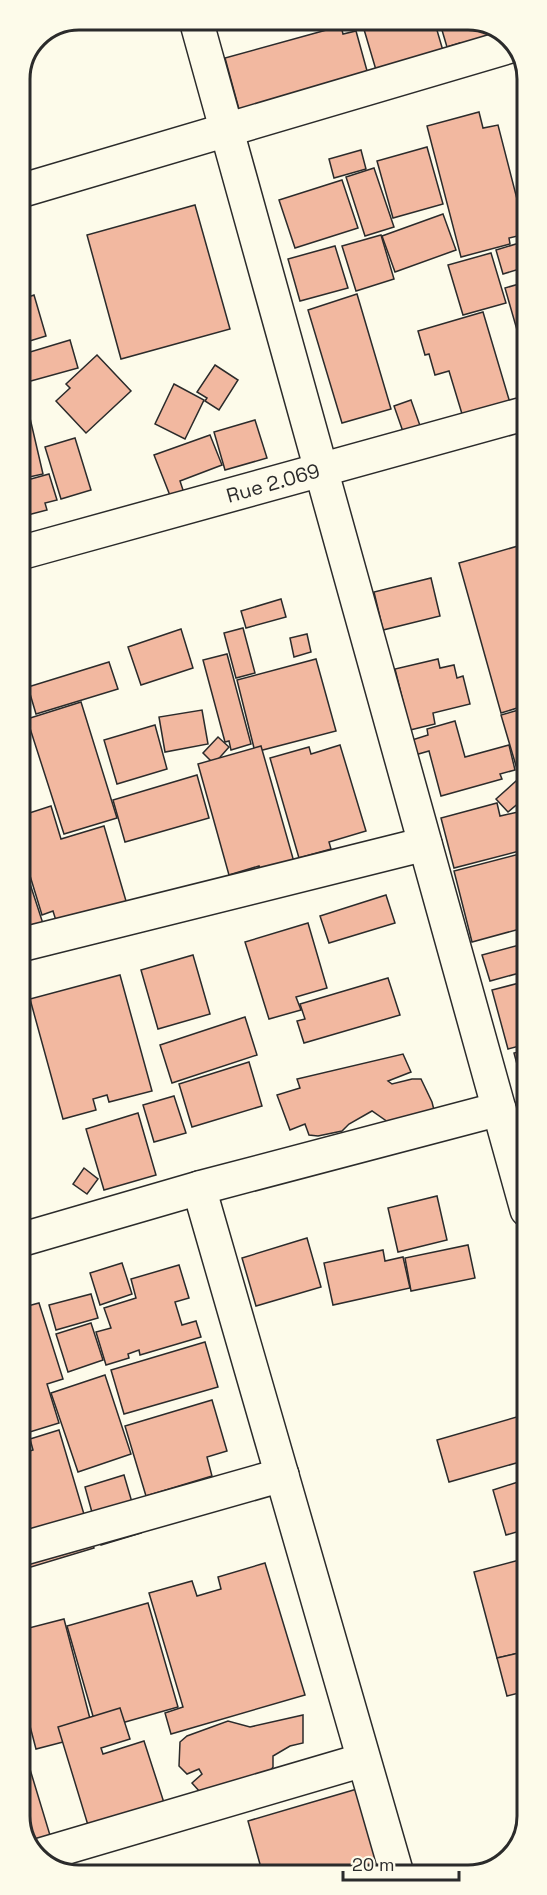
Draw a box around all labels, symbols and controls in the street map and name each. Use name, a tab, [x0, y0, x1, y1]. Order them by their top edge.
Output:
street label: Rue 2.069	[223, 457, 323, 509]
scale bar	[343, 1844, 458, 1882]
text: 20 m	[352, 1853, 395, 1876]

